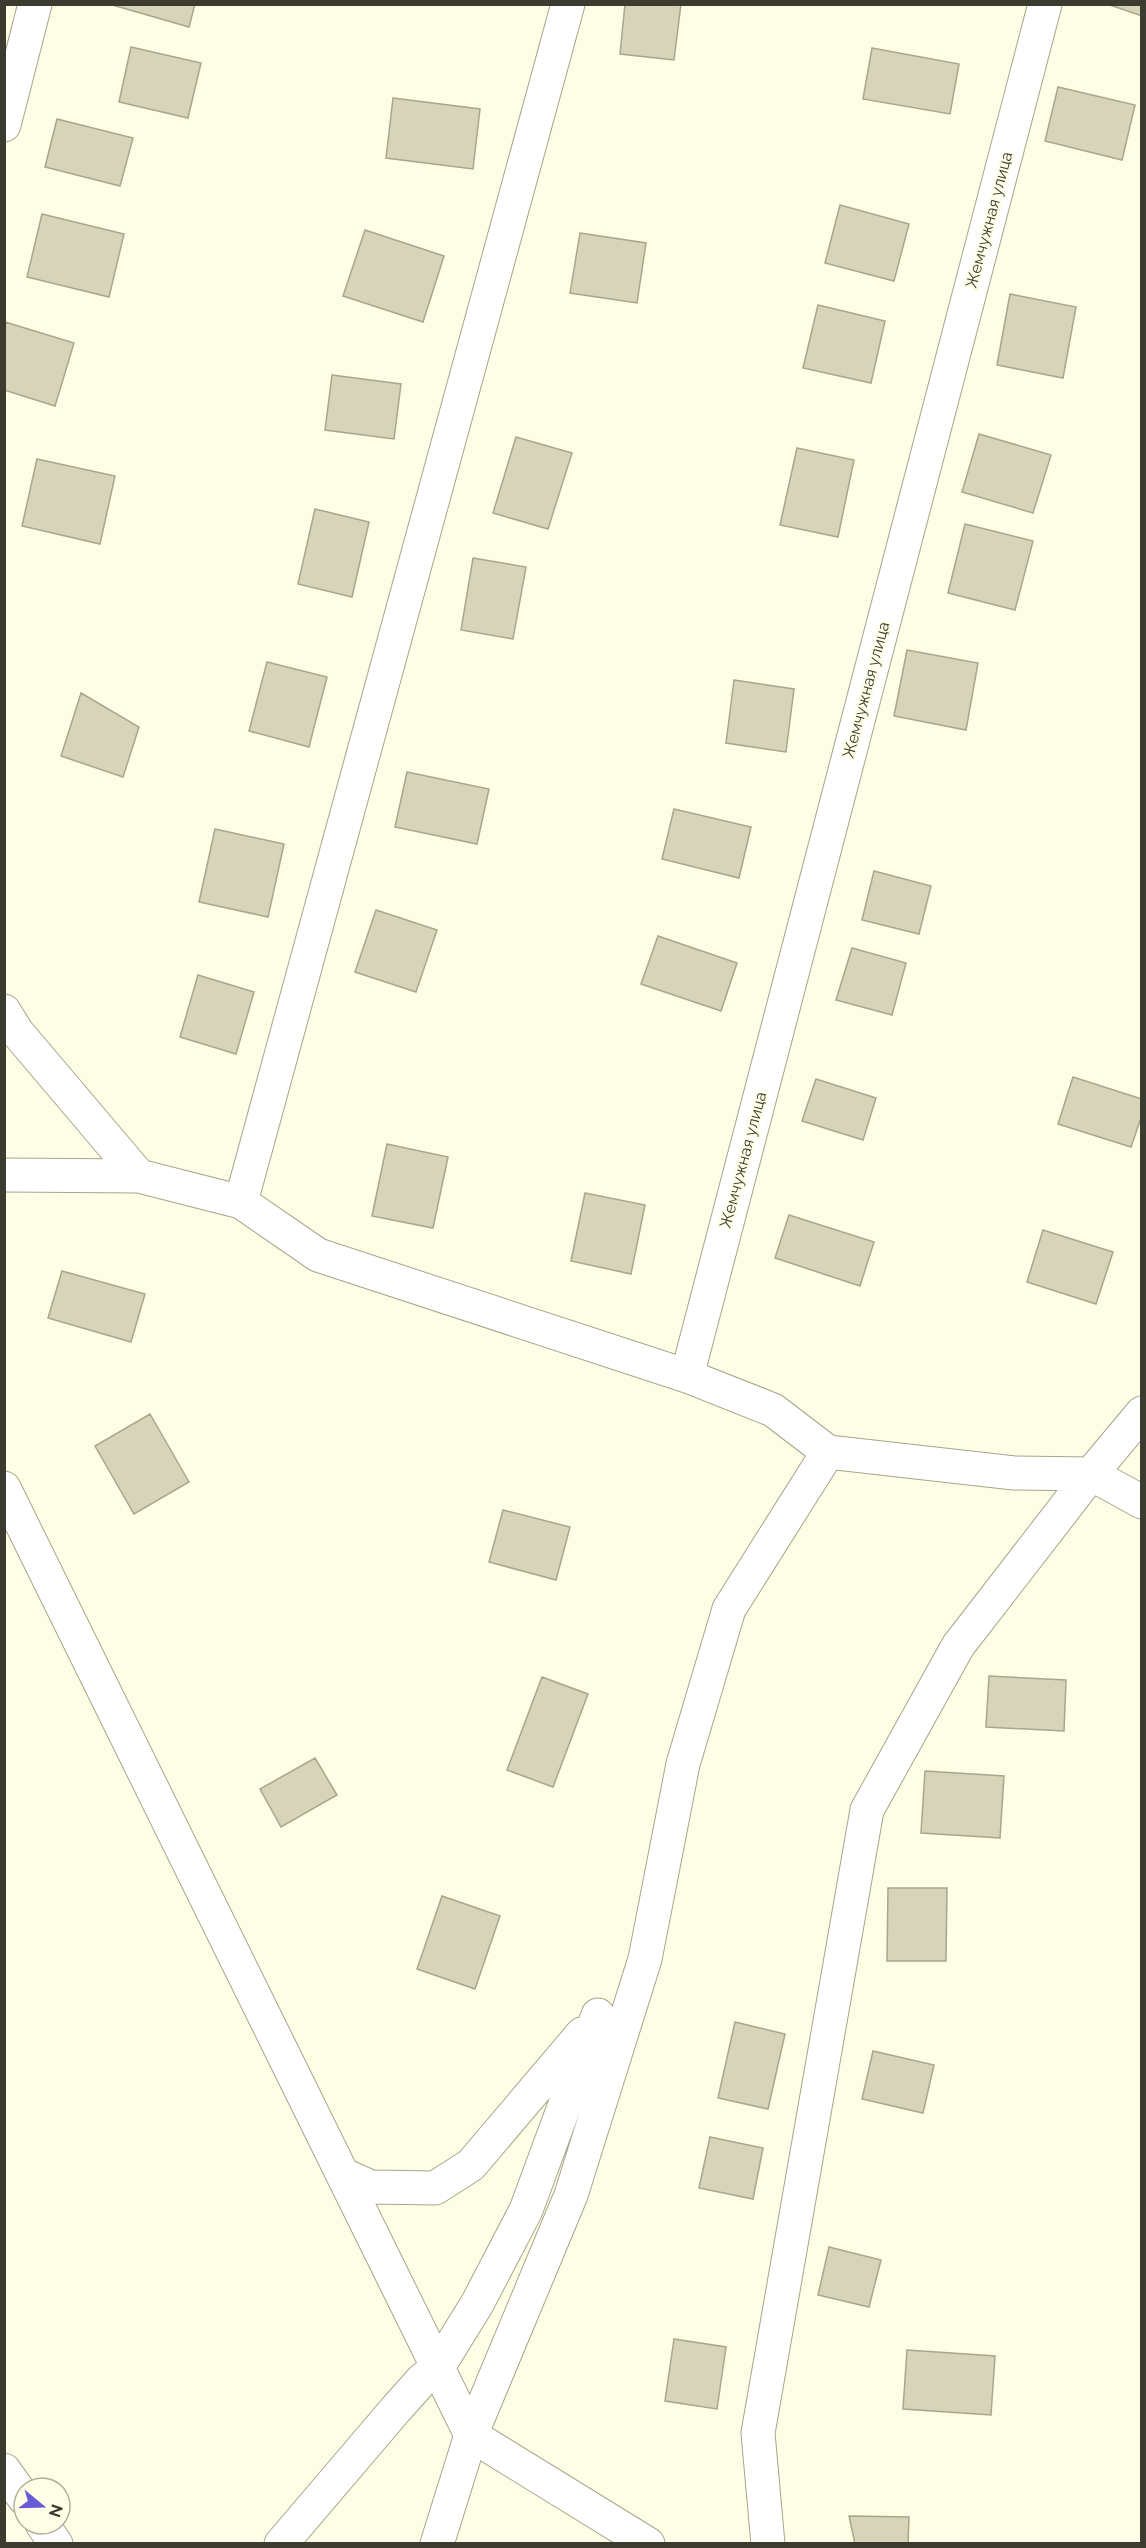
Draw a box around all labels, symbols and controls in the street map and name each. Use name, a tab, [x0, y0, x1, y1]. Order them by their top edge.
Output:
street label: Жемчужная улица	[962, 150, 1016, 290]
street label: Жемчужная улица	[839, 620, 893, 760]
street label: Жемчужная улица	[716, 1090, 770, 1230]
north arrow	[12, 2476, 72, 2536]
text: N	[45, 2502, 67, 2520]

